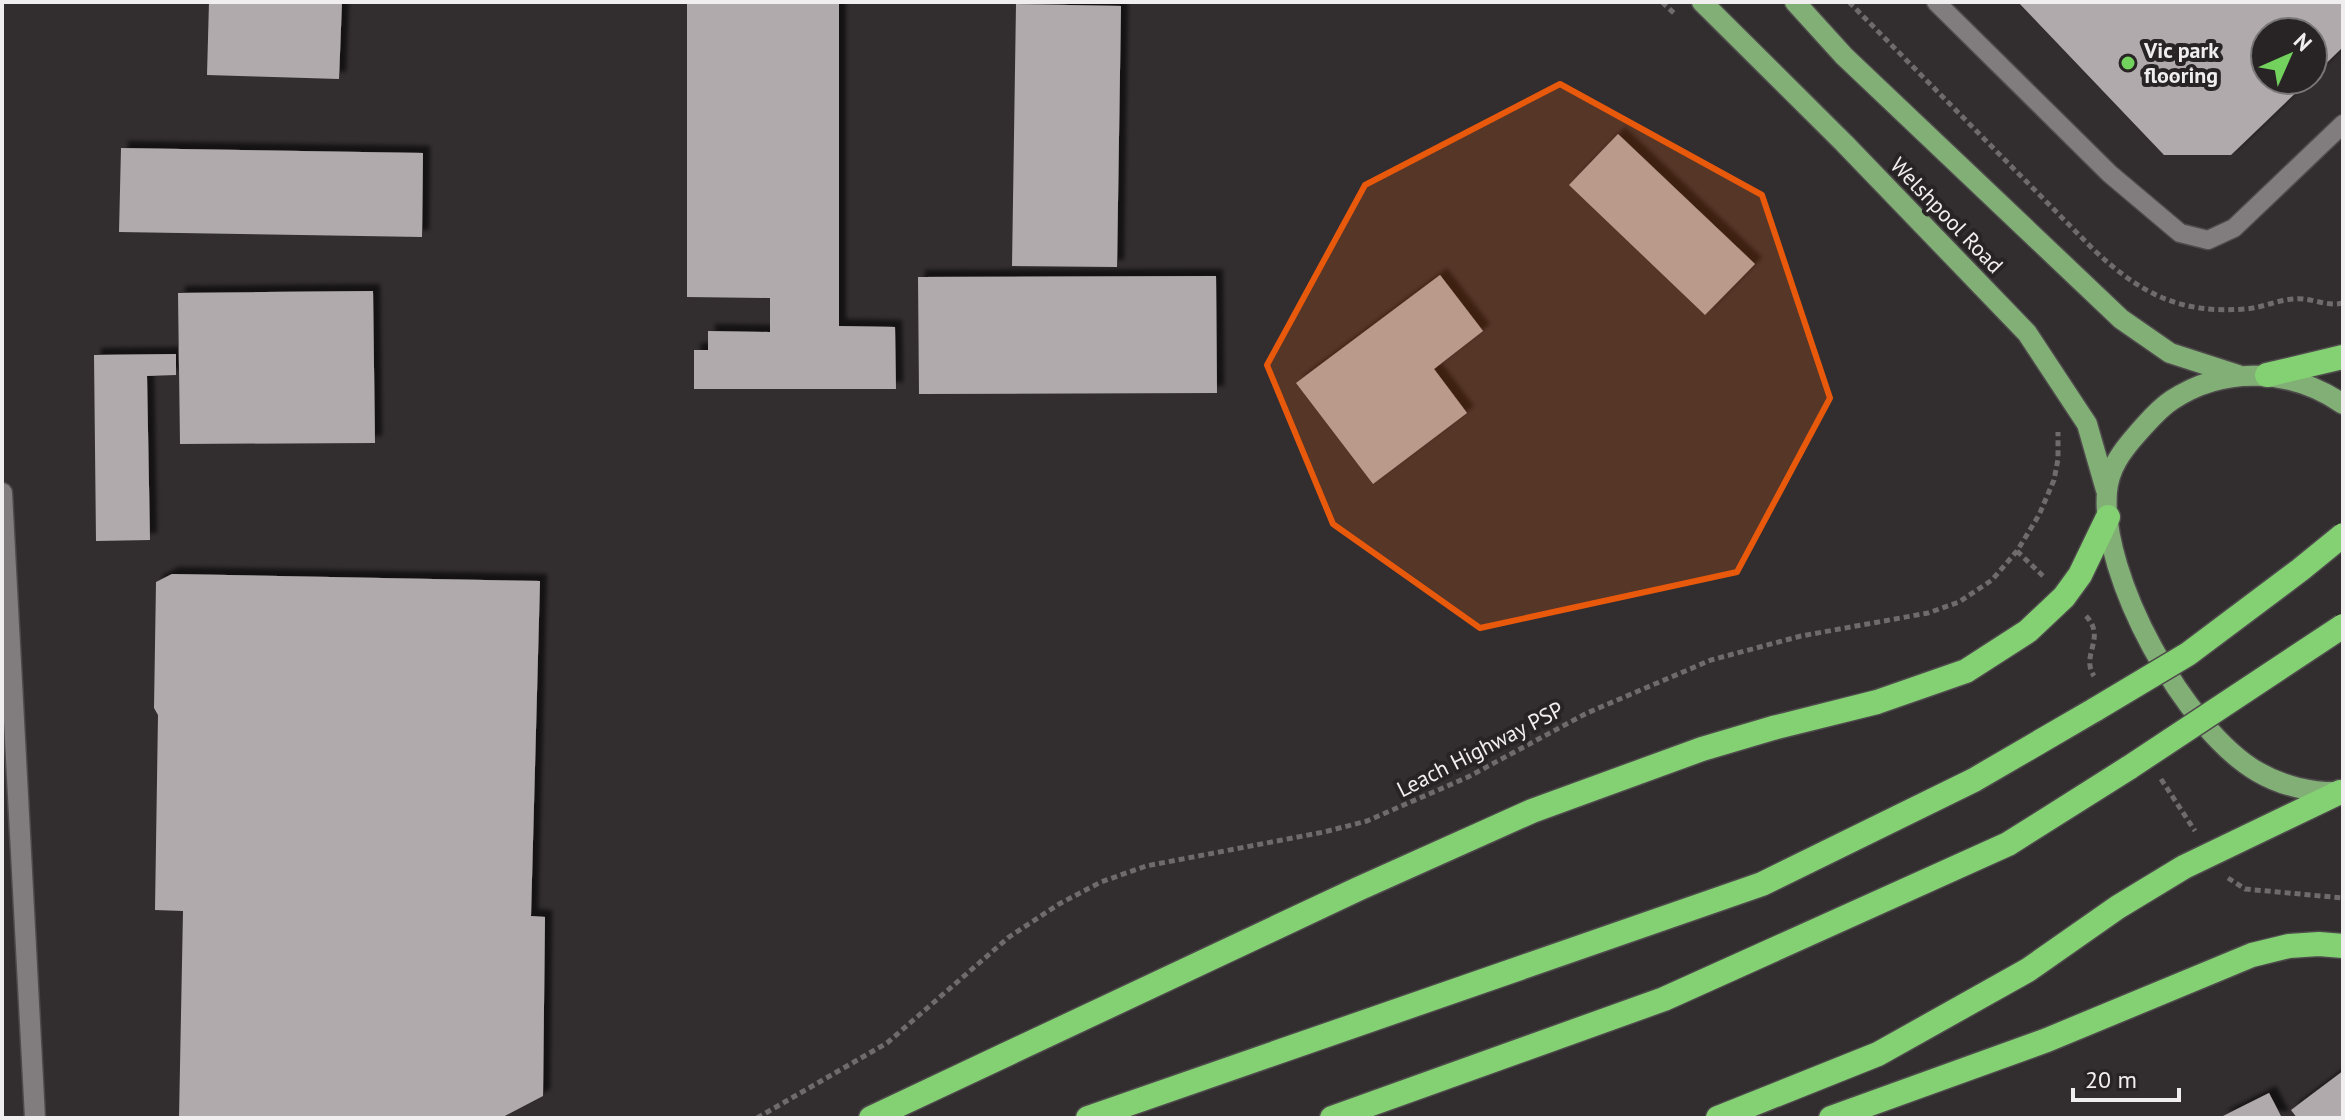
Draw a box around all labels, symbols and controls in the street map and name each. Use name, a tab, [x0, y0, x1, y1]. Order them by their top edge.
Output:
north arrow	[2249, 16, 2329, 96]
text: N	[2288, 27, 2318, 57]
place label: Vic park flooring	[2143, 36, 2219, 89]
marker: Vic park flooring	[2119, 54, 2137, 72]
street label: Welshpool Road	[1885, 151, 2009, 279]
street label: Leach Highway PSP	[1392, 695, 1568, 803]
scale bar	[2073, 1052, 2179, 1102]
text: 20 m	[2085, 1064, 2137, 1095]

